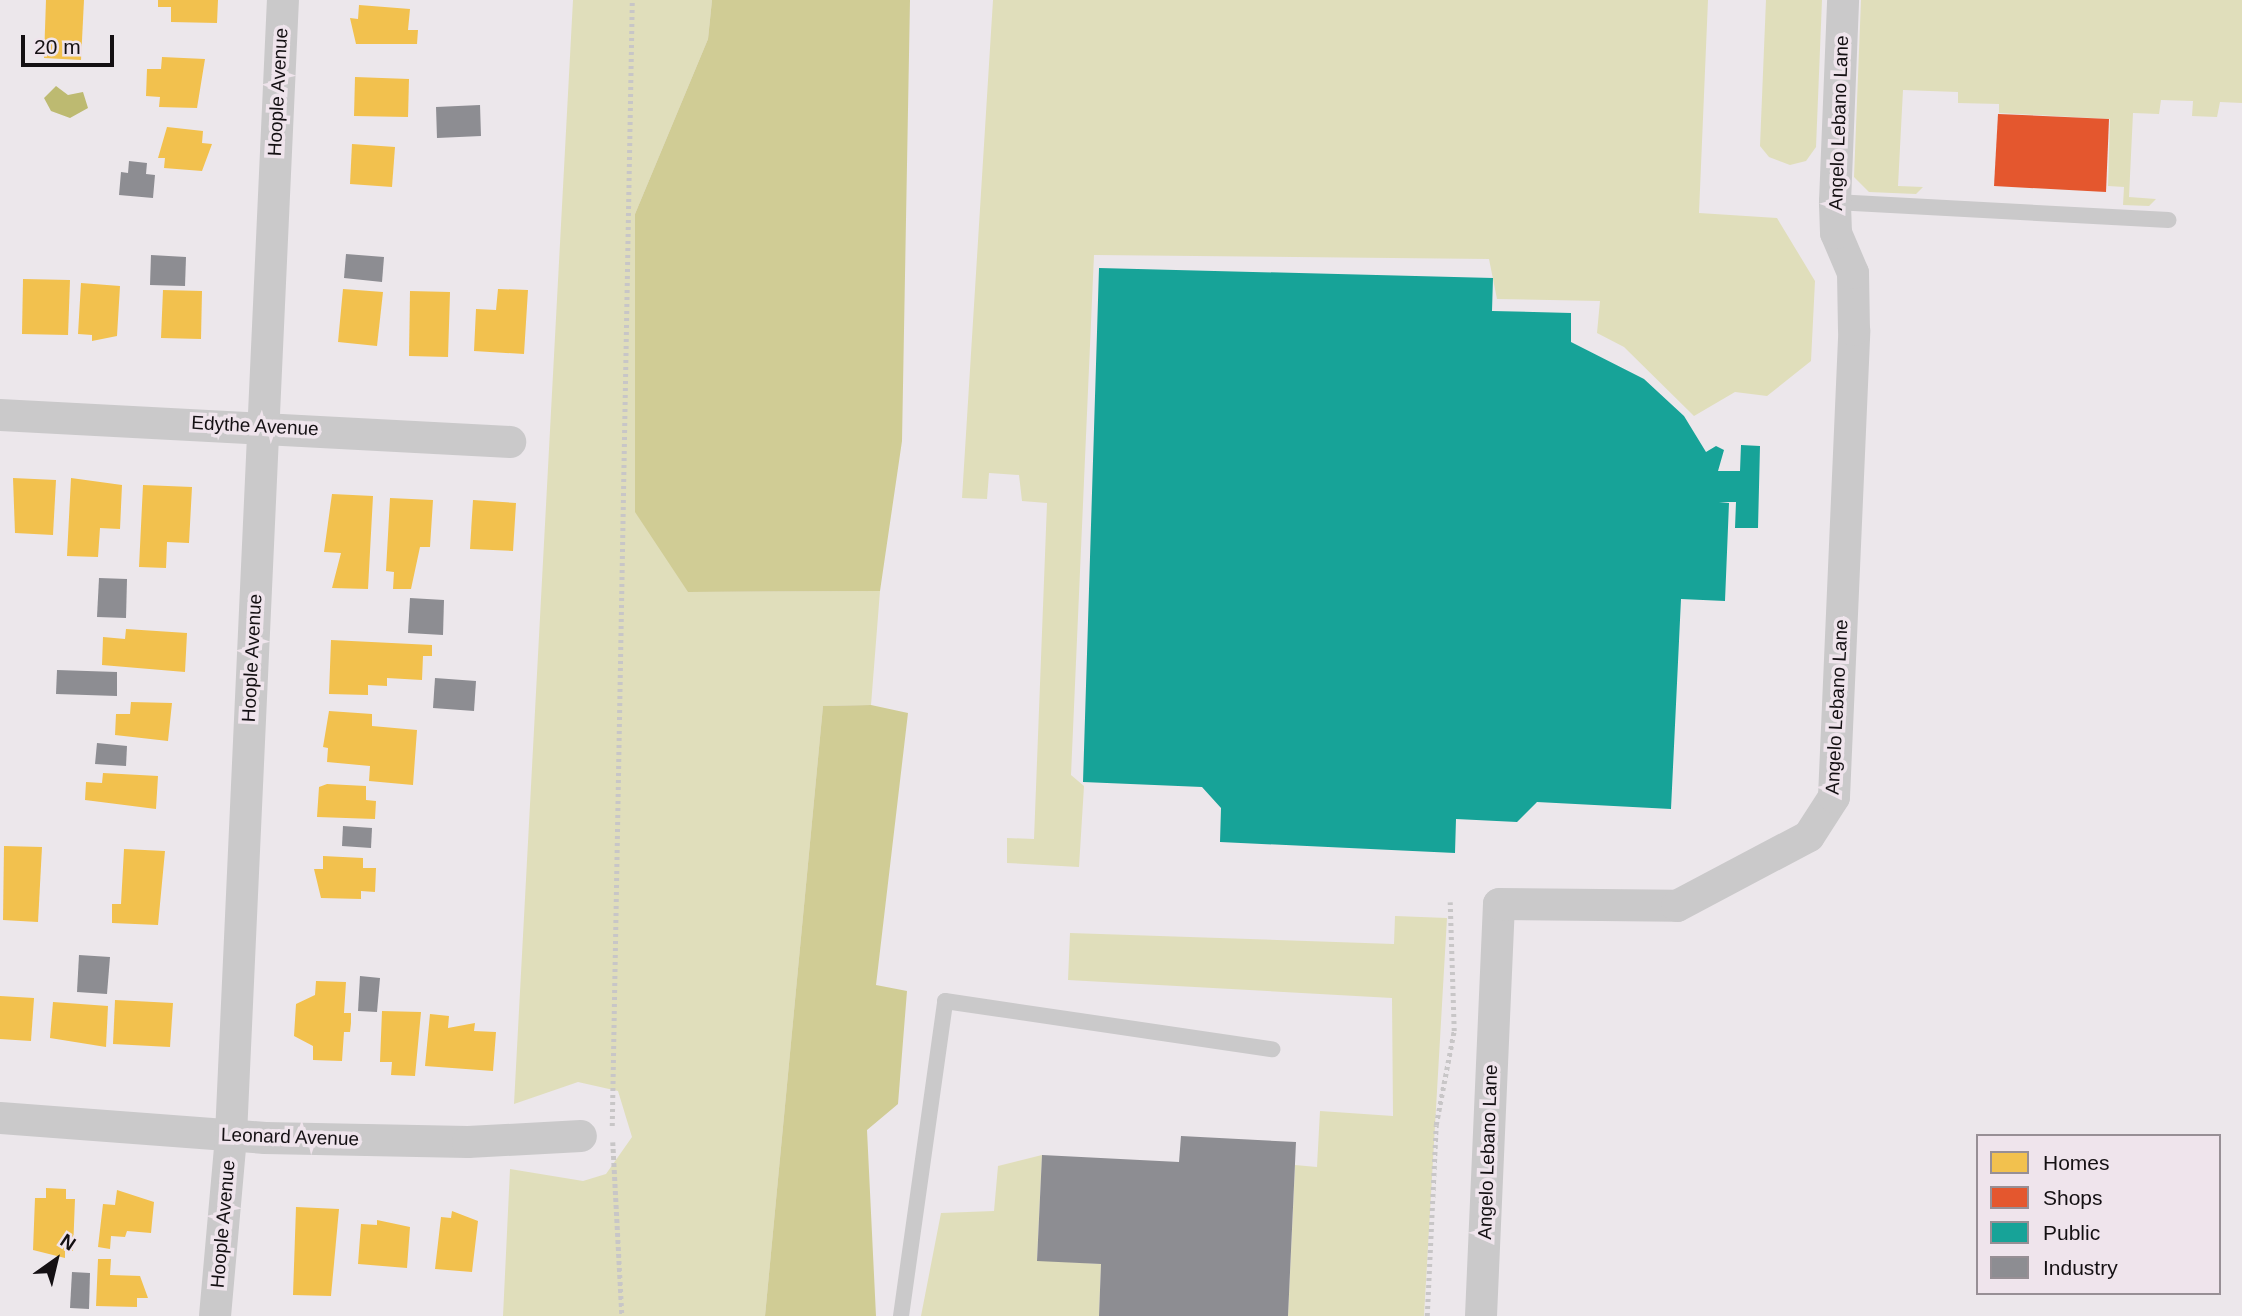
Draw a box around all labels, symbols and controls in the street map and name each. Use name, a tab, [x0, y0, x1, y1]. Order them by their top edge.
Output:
scale bar	[24, 21, 117, 65]
street label: Hoople Avenue	[263, 27, 293, 157]
text: 20 m	[34, 35, 81, 58]
street label: Angelo Lebano Lane	[1825, 35, 1853, 211]
street label: Edythe Avenue	[190, 411, 320, 441]
street label: Hoople Avenue	[237, 593, 267, 723]
street label: Angelo Lebano Lane	[1821, 619, 1853, 795]
street label: Angelo Lebano Lane	[1474, 1064, 1502, 1240]
street label: Leonard Avenue	[220, 1123, 360, 1151]
legend	[1976, 1134, 2221, 1295]
text: Homes	[2043, 1151, 2110, 1174]
street label: Hoople Avenue	[206, 1158, 240, 1290]
text: Shops	[2043, 1186, 2103, 1209]
text: Public	[2043, 1221, 2100, 1244]
north arrow	[21, 1225, 91, 1295]
text: N	[56, 1230, 80, 1255]
text: Industry	[2043, 1256, 2118, 1279]

